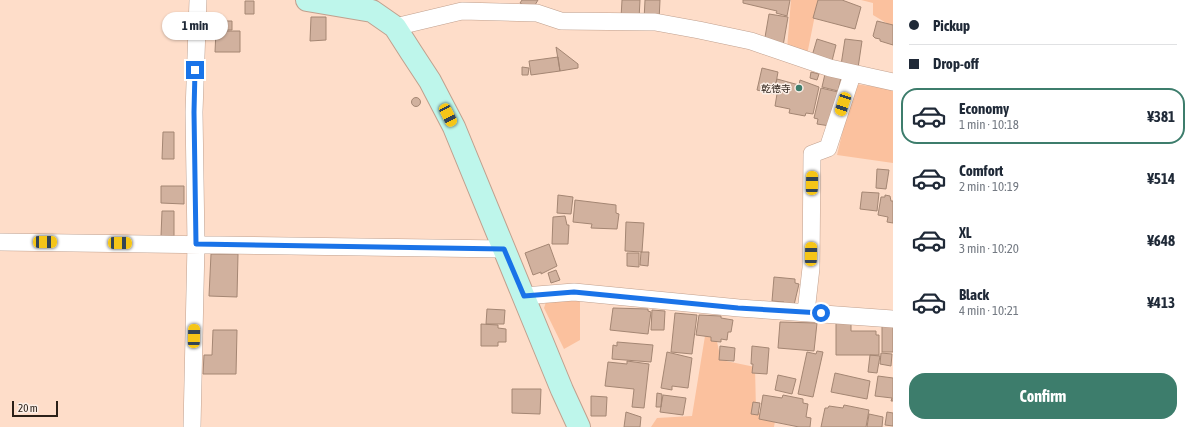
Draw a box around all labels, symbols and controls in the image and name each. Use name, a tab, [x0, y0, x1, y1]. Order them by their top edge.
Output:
callout: 1 min	[162, 12, 228, 40]
text: Pickup	[933, 17, 970, 34]
text: 1 min	[182, 18, 208, 33]
text: Drop-off	[933, 55, 979, 72]
route end	[186, 61, 204, 79]
place label: 乾徳寺	[761, 83, 791, 94]
marker: 乾徳寺	[794, 83, 804, 93]
car	[834, 91, 852, 117]
icon: car	[911, 98, 947, 134]
text: Economy	[959, 100, 1009, 117]
car	[437, 102, 459, 128]
text: ¥381	[1147, 108, 1175, 125]
text: 1 min · 10:18	[959, 117, 1019, 132]
icon: car	[911, 160, 947, 196]
text: Comfort	[959, 162, 1003, 179]
text: ¥514	[1147, 170, 1175, 187]
car	[806, 171, 818, 195]
text: 2 min · 10:19	[959, 179, 1019, 194]
icon: car	[911, 222, 947, 258]
text: XL	[959, 224, 972, 241]
text: ¥648	[1147, 232, 1175, 249]
car	[33, 236, 57, 248]
car	[108, 237, 132, 249]
text: 3 min · 10:20	[959, 241, 1019, 256]
car	[805, 242, 817, 266]
icon: car	[911, 284, 947, 320]
text: Black	[959, 286, 989, 303]
text: ¥413	[1147, 294, 1175, 311]
text: 4 min · 10:21	[959, 303, 1019, 318]
route start	[812, 304, 830, 322]
car	[188, 324, 200, 348]
button: Confirm	[909, 373, 1177, 419]
scale bar	[12, 399, 58, 418]
text: 20 m	[18, 402, 38, 414]

